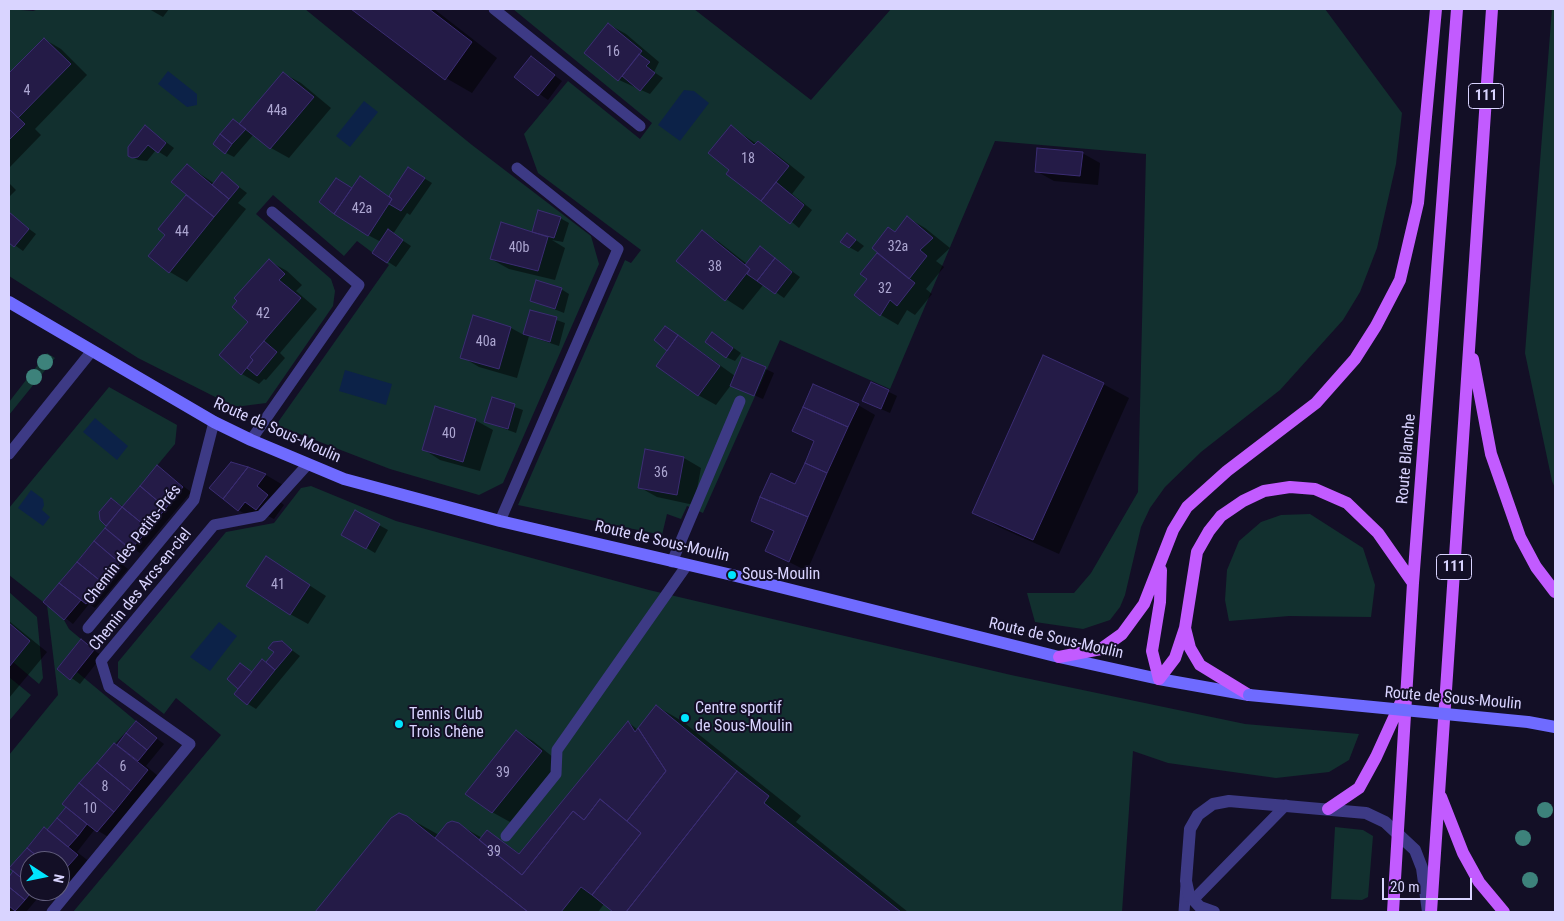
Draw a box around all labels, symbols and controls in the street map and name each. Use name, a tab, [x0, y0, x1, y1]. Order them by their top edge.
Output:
house number: 16	[606, 44, 620, 60]
house number: 4	[24, 83, 30, 99]
road number: 111	[1468, 84, 1504, 108]
house number: 44a	[267, 103, 287, 119]
house number: 18	[741, 151, 755, 167]
house number: 42a	[352, 201, 372, 217]
house number: 44	[175, 224, 189, 240]
house number: 32a	[888, 239, 908, 255]
house number: 40b	[509, 240, 529, 256]
house number: 38	[708, 259, 722, 275]
house number: 32	[878, 281, 892, 297]
house number: 42	[256, 306, 270, 322]
house number: 40a	[476, 334, 496, 350]
street label: Route de Sous-Moulin	[210, 394, 344, 468]
street label: Route Blanche	[1393, 413, 1421, 505]
house number: 40	[442, 426, 456, 442]
house number: 36	[654, 465, 668, 481]
street label: Chemin des Petits-Prés	[80, 481, 186, 609]
street label: Route de Sous-Moulin	[593, 517, 731, 567]
street label: Chemin des Arcs-en-ciel	[86, 525, 196, 655]
road number: 111	[1436, 554, 1472, 580]
place label: Sous-Moulin	[742, 565, 820, 585]
marker: Sous-Moulin	[726, 569, 738, 581]
house number: 41	[271, 577, 285, 593]
street label: Route de Sous-Moulin	[987, 614, 1125, 664]
street label: Route de Sous-Moulin	[1384, 683, 1522, 715]
place label: Centre sportif de Sous-Moulin	[695, 699, 792, 737]
place label: Tennis Club Trois Chêne	[409, 705, 484, 743]
marker: Centre sportif de Sous-Moulin	[679, 712, 691, 724]
marker: Tennis Club Trois Chêne	[393, 718, 405, 730]
house number: 6	[120, 759, 126, 775]
house number: 39	[496, 765, 510, 781]
house number: 8	[102, 779, 108, 795]
house number: 10	[83, 801, 97, 817]
house number: 39	[487, 844, 501, 860]
north arrow	[20, 851, 70, 901]
scale bar	[1384, 868, 1474, 900]
text: N	[50, 873, 67, 884]
text: 20 m	[1390, 878, 1420, 896]

